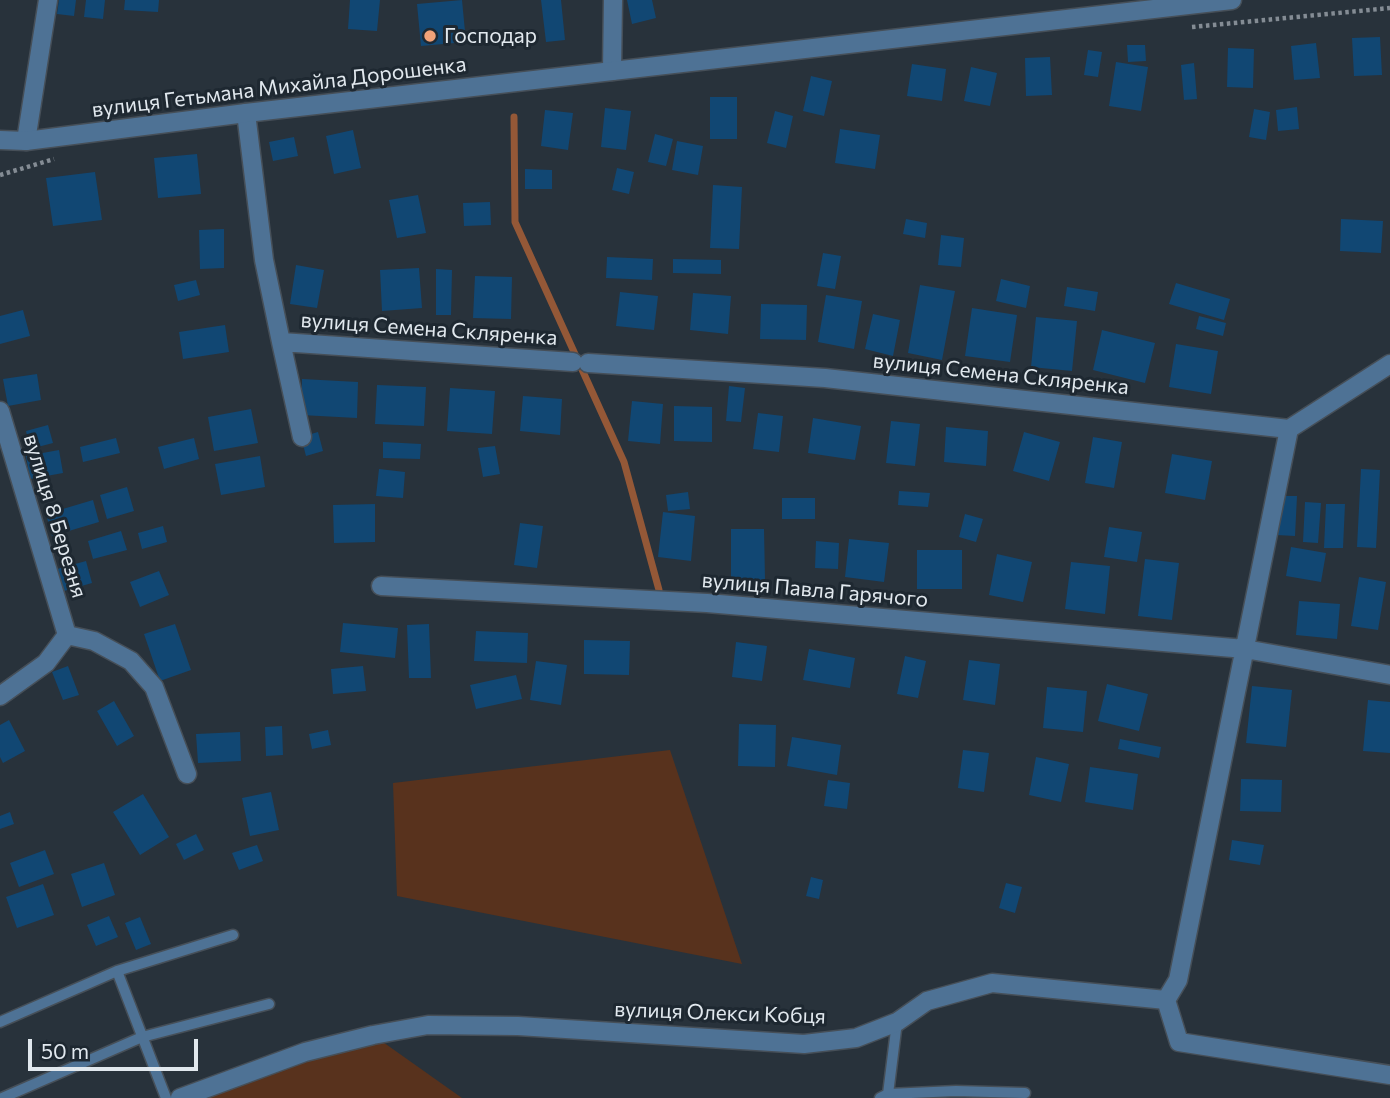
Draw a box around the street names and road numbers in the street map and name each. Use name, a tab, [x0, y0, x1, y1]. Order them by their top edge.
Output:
street label: вулиця Гетьмана Михайла Дорошенка	[90, 52, 468, 122]
street label: вулиця Семена Скляренка	[300, 307, 558, 351]
street label: вулиця Семена Скляренка	[872, 348, 1130, 400]
street label: вулиця 8 Березня	[18, 431, 92, 601]
street label: вулиця Павла Гарячого	[701, 568, 929, 612]
street label: вулиця Олекси Кобця	[614, 997, 826, 1029]

